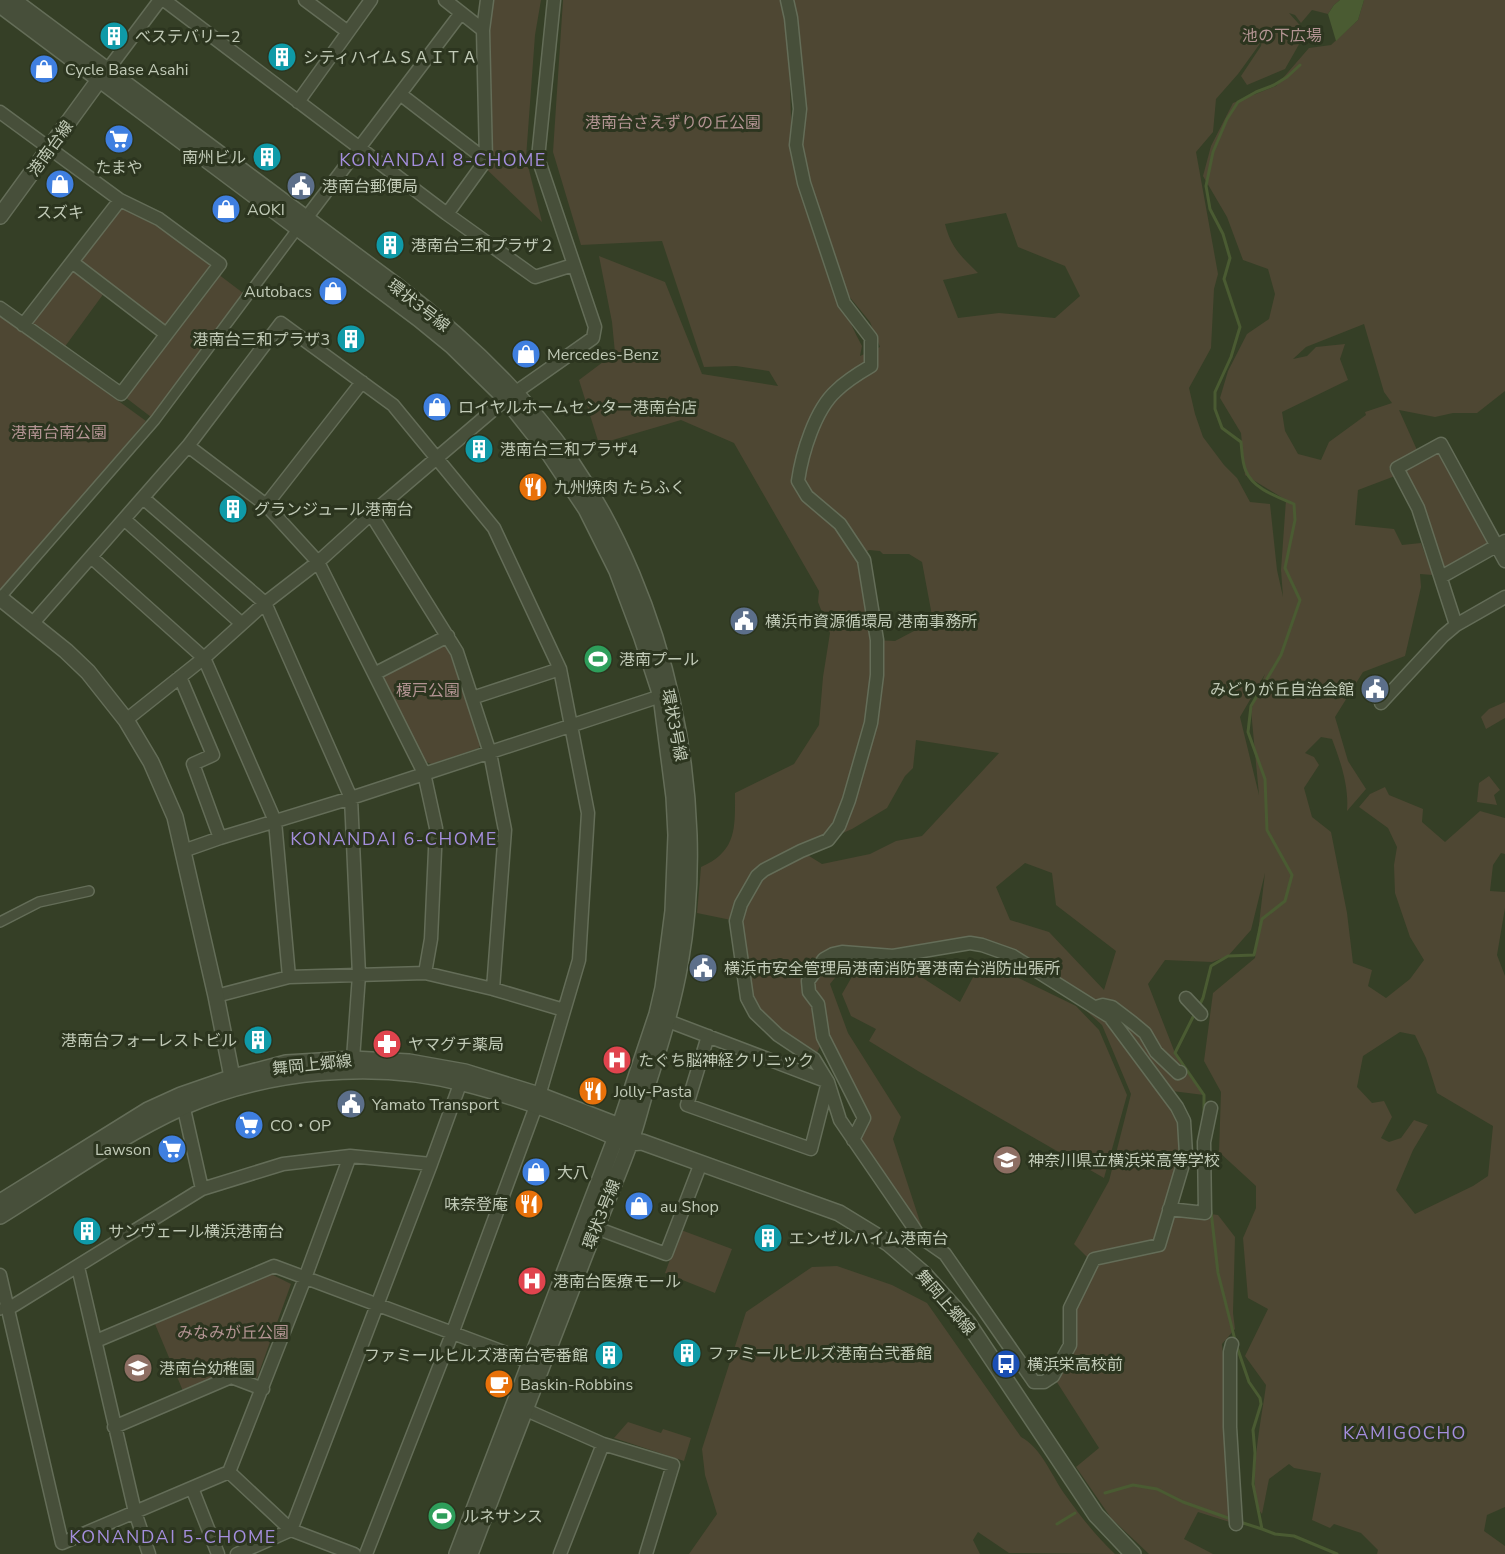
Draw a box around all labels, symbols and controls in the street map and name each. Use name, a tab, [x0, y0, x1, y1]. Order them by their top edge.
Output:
building icon: べステバリー2	[98, 20, 130, 52]
park label: 池の下広場	[1242, 25, 1322, 47]
place label: べステバリー2	[135, 26, 241, 48]
building icon: シティハイムＳＡＩＴＡ	[266, 41, 298, 73]
place label: シティハイムＳＡＩＴＡ	[303, 47, 477, 69]
shop icon: Cycle Base Asahi	[28, 53, 60, 85]
place label: Cycle Base Asahi	[65, 59, 188, 81]
park label: 港南台さえずりの丘公園	[585, 112, 761, 134]
street label: 港南台線	[23, 116, 79, 181]
supermarket icon: たまや	[103, 123, 135, 155]
building icon: 南州ビル	[251, 141, 283, 173]
place label: 南州ビル	[182, 147, 246, 169]
district label: KONANDAI 8-CHOME	[339, 148, 547, 172]
place label: たまや	[95, 157, 143, 179]
shop icon: スズキ	[44, 168, 76, 200]
public building icon: 港南台郵便局	[285, 170, 317, 202]
place label: 港南台郵便局	[322, 176, 418, 198]
shop icon: AOKI	[210, 193, 242, 225]
place label: AOKI	[247, 199, 285, 221]
place label: スズキ	[36, 202, 84, 224]
building icon: 港南台三和プラザ２	[374, 229, 406, 261]
place label: 港南台三和プラザ２	[411, 235, 555, 257]
street label: 環状3号線	[383, 274, 454, 337]
shop icon: Autobacs	[317, 275, 349, 307]
place label: Autobacs	[244, 281, 312, 303]
building icon: 港南台三和プラザ3	[335, 323, 367, 355]
place label: 港南台三和プラザ3	[192, 329, 330, 351]
shop icon: Mercedes-Benz	[510, 338, 542, 370]
place label: Mercedes-Benz	[547, 344, 659, 366]
shop icon: ロイヤルホームセンター港南台店	[421, 391, 453, 423]
place label: ロイヤルホームセンター港南台店	[458, 397, 697, 419]
park label: 港南台南公園	[11, 422, 107, 444]
building icon: 港南台三和プラザ4	[463, 433, 495, 465]
place label: 港南台三和プラザ4	[500, 439, 638, 461]
restaurant icon: 九州焼肉 たらふく	[517, 471, 549, 503]
place label: 九州焼肉 たらふく	[554, 477, 686, 499]
building icon: グランジュール港南台	[217, 493, 249, 525]
place label: グランジュール港南台	[254, 499, 413, 521]
public building icon: 横浜市資源循環局 港南事務所	[728, 605, 760, 637]
place label: 横浜市資源循環局 港南事務所	[765, 611, 977, 633]
sports icon: 港南プール	[582, 643, 614, 675]
place label: 港南プール	[619, 649, 699, 671]
public building icon: みどりが丘自治会館	[1359, 673, 1391, 705]
place label: みどりが丘自治会館	[1210, 679, 1354, 701]
park label: 榎戸公園	[396, 680, 460, 702]
street label: 環状3号線	[656, 687, 692, 763]
district label: KONANDAI 6-CHOME	[290, 827, 498, 851]
public building icon: 横浜市安全管理局港南消防署港南台消防出張所	[687, 952, 719, 984]
place label: 横浜市安全管理局港南消防署港南台消防出張所	[724, 958, 1060, 980]
building icon: 港南台フォーレストビル	[242, 1024, 274, 1056]
pharmacy icon: ヤマグチ薬局	[371, 1028, 403, 1060]
place label: 港南台フォーレストビル	[61, 1030, 237, 1052]
place label: ヤマグチ薬局	[408, 1034, 504, 1056]
hospital icon: たぐち脳神経クリニック	[601, 1044, 633, 1076]
street label: 舞岡上郷線	[271, 1050, 353, 1080]
place label: たぐち脳神経クリニック	[638, 1050, 814, 1072]
restaurant icon: Jolly-Pasta	[577, 1075, 609, 1107]
place label: Jolly-Pasta	[613, 1081, 692, 1103]
public building icon: Yamato Transport	[335, 1088, 367, 1120]
place label: Yamato Transport	[371, 1094, 499, 1116]
supermarket icon: CO・OP	[233, 1109, 265, 1141]
place label: CO・OP	[270, 1115, 331, 1137]
supermarket icon: Lawson	[156, 1133, 188, 1165]
place label: Lawson	[95, 1139, 151, 1161]
school or university icon: 神奈川県立横浜栄高等学校	[991, 1144, 1023, 1176]
place label: 神奈川県立横浜栄高等学校	[1028, 1150, 1220, 1172]
shop icon: 大八	[520, 1156, 552, 1188]
place label: 大八	[557, 1162, 589, 1184]
street label: 環状3号線	[578, 1176, 626, 1253]
restaurant icon: 味奈登庵	[513, 1188, 545, 1220]
shop icon: au Shop	[623, 1190, 655, 1222]
place label: 味奈登庵	[444, 1194, 508, 1216]
place label: au Shop	[660, 1196, 719, 1218]
building icon: サンヴェール横浜港南台	[71, 1215, 103, 1247]
place label: サンヴェール横浜港南台	[108, 1221, 284, 1243]
building icon: エンゼルハイム港南台	[752, 1222, 784, 1254]
place label: エンゼルハイム港南台	[789, 1228, 948, 1250]
hospital icon: 港南台医療モール	[516, 1265, 548, 1297]
street label: 舞岡上郷線	[911, 1265, 980, 1340]
place label: 港南台医療モール	[553, 1271, 681, 1293]
park label: みなみが丘公園	[177, 1322, 289, 1344]
building icon: ファミールヒルズ港南台弐番館	[671, 1337, 703, 1369]
building icon: ファミールヒルズ港南台壱番館	[593, 1339, 625, 1371]
place label: ファミールヒルズ港南台弐番館	[708, 1343, 932, 1365]
place label: ファミールヒルズ港南台壱番館	[364, 1345, 588, 1367]
bus stop icon: 横浜栄高校前	[990, 1348, 1022, 1380]
school or university icon: 港南台幼稚園	[122, 1352, 154, 1384]
place label: 横浜栄高校前	[1027, 1354, 1123, 1376]
place label: 港南台幼稚園	[159, 1358, 255, 1380]
cafe icon: Baskin-Robbins	[483, 1368, 515, 1400]
place label: Baskin-Robbins	[520, 1374, 633, 1396]
district label: KAMIGOCHO	[1343, 1421, 1467, 1445]
sports icon: ルネサンス	[426, 1500, 458, 1532]
place label: ルネサンス	[463, 1506, 543, 1528]
district label: KONANDAI 5-CHOME	[69, 1525, 277, 1549]

